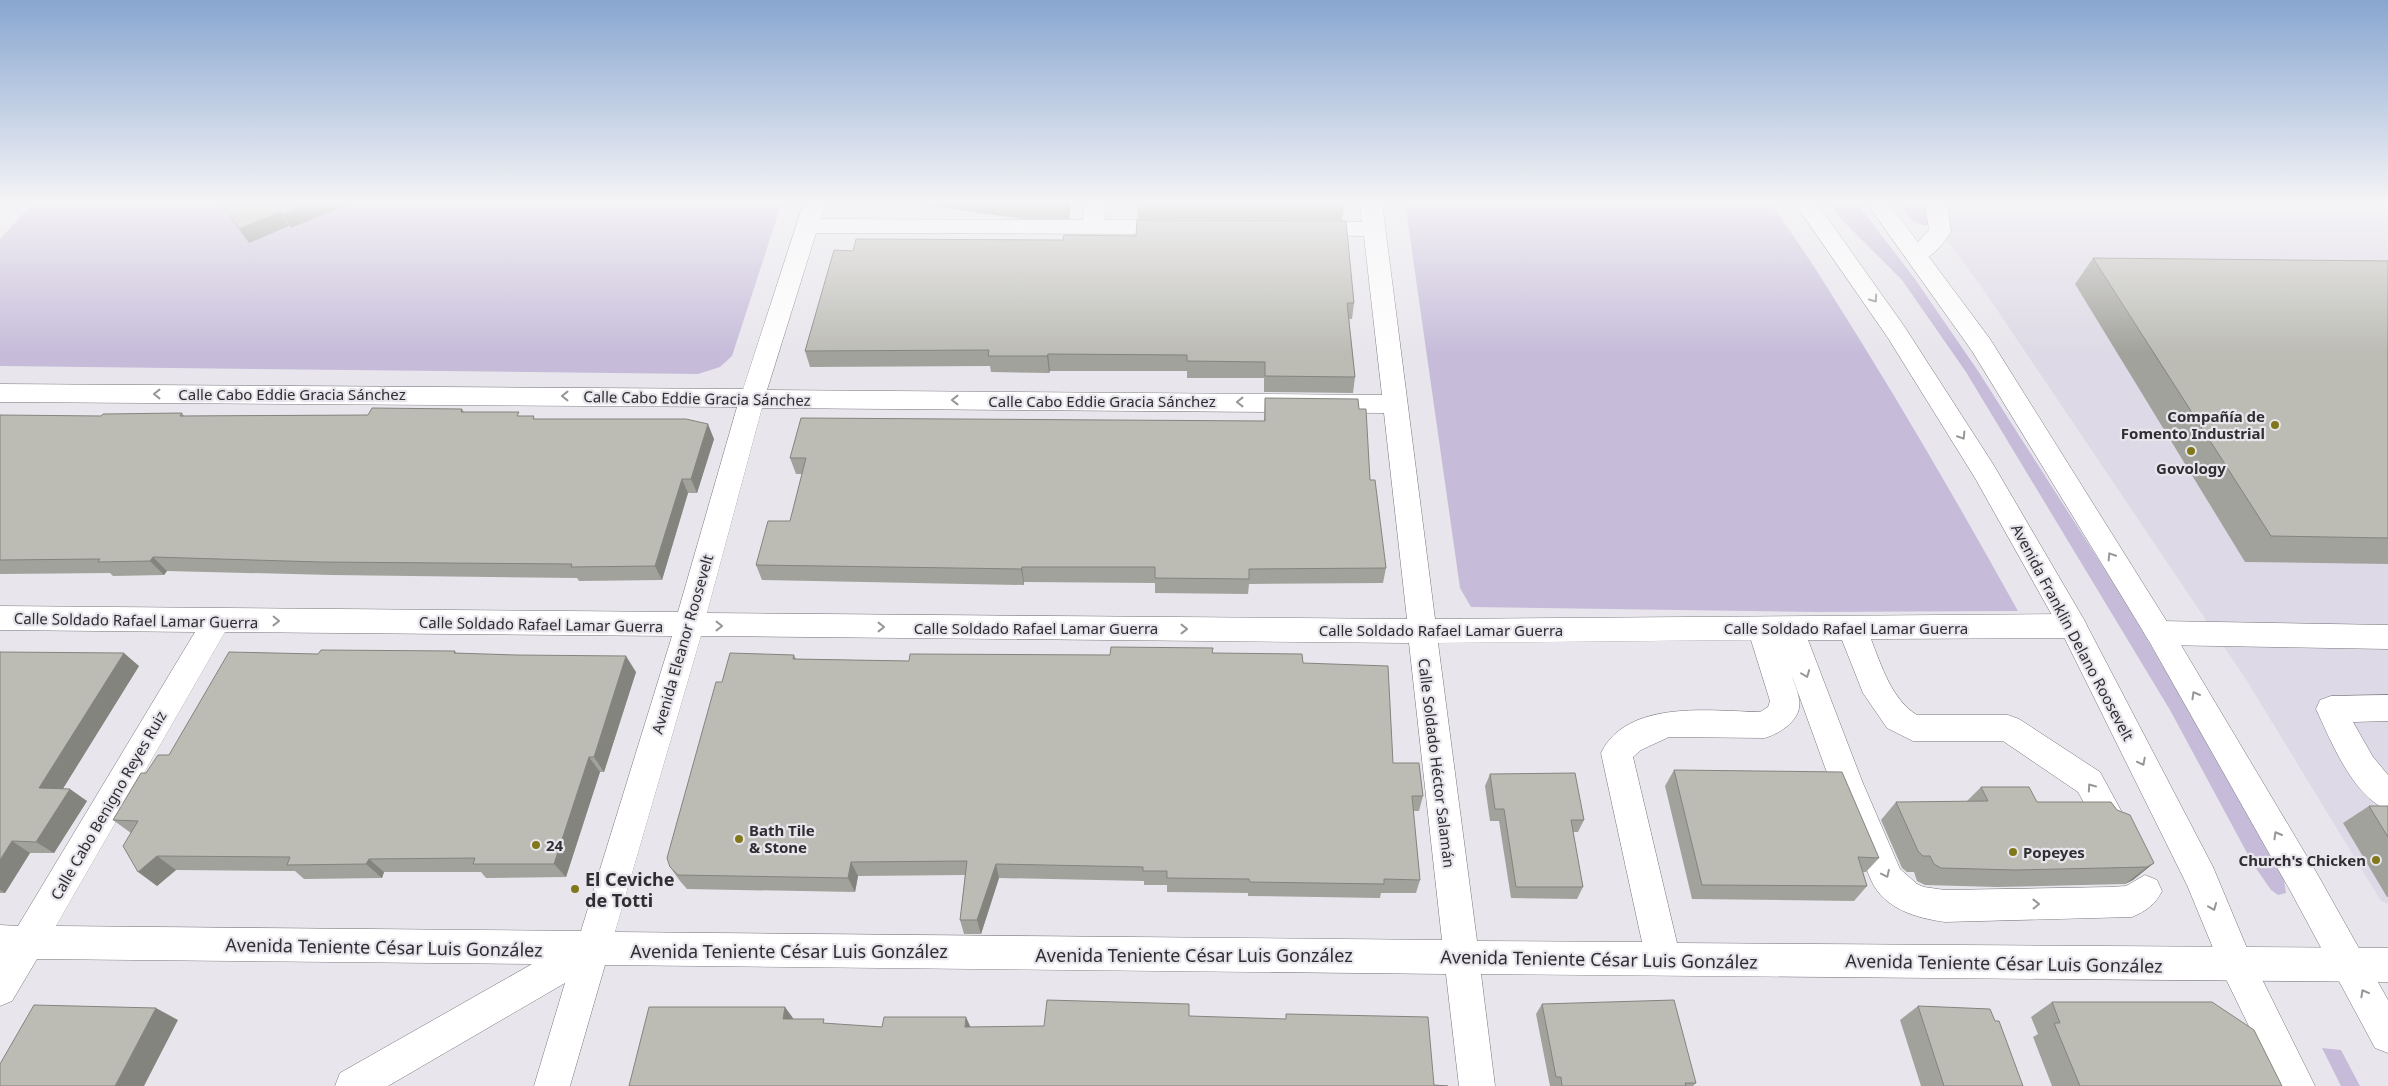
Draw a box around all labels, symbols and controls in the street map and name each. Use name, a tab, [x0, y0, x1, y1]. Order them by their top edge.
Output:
one-way arrow	[1868, 293, 1877, 303]
street label: Calle Cabo Eddie Gracia Sánchez	[178, 384, 406, 404]
street label: Calle Cabo Eddie Gracia Sánchez	[583, 386, 811, 410]
one-way arrow	[153, 389, 161, 399]
one-way arrow	[561, 391, 568, 401]
street label: Calle Cabo Eddie Gracia Sánchez	[988, 391, 1216, 411]
one-way arrow	[950, 395, 958, 405]
one-way arrow	[1235, 397, 1243, 407]
place label: Compañía de Fomento Industrial	[2121, 406, 2265, 443]
marker: Compañía de Fomento Industrial	[2269, 419, 2281, 431]
one-way arrow	[1956, 430, 1965, 439]
marker: Govology	[2185, 445, 2197, 457]
place label: Govology	[2156, 458, 2226, 478]
street label: Avenida Franklin Delano Roosevelt	[2007, 520, 2139, 744]
street label: Avenida Eleanor Roosevelt	[647, 551, 717, 736]
one-way arrow	[2108, 552, 2118, 561]
street label: Calle Soldado Rafael Lamar Guerra	[14, 608, 258, 632]
street label: Calle Soldado Rafael Lamar Guerra	[419, 612, 663, 636]
one-way arrow	[272, 616, 280, 626]
street label: Calle Soldado Rafael Lamar Guerra	[914, 618, 1158, 638]
street label: Calle Soldado Rafael Lamar Guerra	[1724, 618, 1968, 638]
street label: Calle Soldado Rafael Lamar Guerra	[1319, 620, 1563, 640]
one-way arrow	[715, 621, 723, 631]
one-way arrow	[878, 622, 885, 632]
one-way arrow	[1180, 624, 1188, 634]
street label: Calle Soldado Héctor Salamán	[1414, 657, 1460, 869]
one-way arrow	[1800, 669, 1810, 678]
one-way arrow	[2192, 691, 2202, 700]
street label: Calle Cabo Benigno Reyes Ruiz	[46, 707, 170, 903]
one-way arrow	[2136, 756, 2146, 765]
one-way arrow	[2088, 783, 2097, 793]
place label: Bath Tile & Stone	[749, 820, 815, 857]
one-way arrow	[2273, 832, 2283, 841]
marker: Bath Tile & Stone	[733, 833, 745, 845]
place label: 24	[546, 835, 564, 855]
marker: 24	[530, 839, 542, 851]
place label: Popeyes	[2023, 842, 2085, 862]
marker: Popeyes	[2007, 846, 2019, 858]
place label: Church's Chicken	[2239, 850, 2366, 870]
marker: Church's Chicken	[2370, 854, 2382, 866]
place label: El Ceviche de Totti	[585, 867, 674, 912]
one-way arrow	[1879, 869, 1890, 878]
marker: El Ceviche de Totti	[569, 883, 581, 895]
one-way arrow	[2032, 899, 2040, 910]
one-way arrow	[2207, 902, 2218, 911]
street label: Avenida Teniente César Luis González	[225, 932, 543, 962]
street label: Avenida Teniente César Luis González	[630, 939, 948, 963]
street label: Avenida Teniente César Luis González	[1035, 943, 1353, 967]
street label: Avenida Teniente César Luis González	[1440, 944, 1758, 974]
street label: Avenida Teniente César Luis González	[1845, 948, 2163, 978]
one-way arrow	[2360, 989, 2370, 998]

